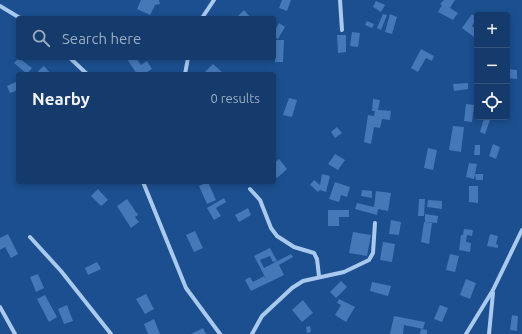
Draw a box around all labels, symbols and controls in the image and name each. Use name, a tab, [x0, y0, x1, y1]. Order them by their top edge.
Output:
map controls	[474, 12, 510, 120]
button: +	[474, 12, 510, 48]
search box	[16, 16, 276, 60]
icon: search	[30, 27, 52, 49]
text: Search here	[62, 30, 141, 47]
button: −	[474, 48, 510, 84]
button: locate	[474, 84, 510, 120]
text: Nearby	[32, 89, 90, 108]
text: 0 results	[210, 91, 260, 105]

